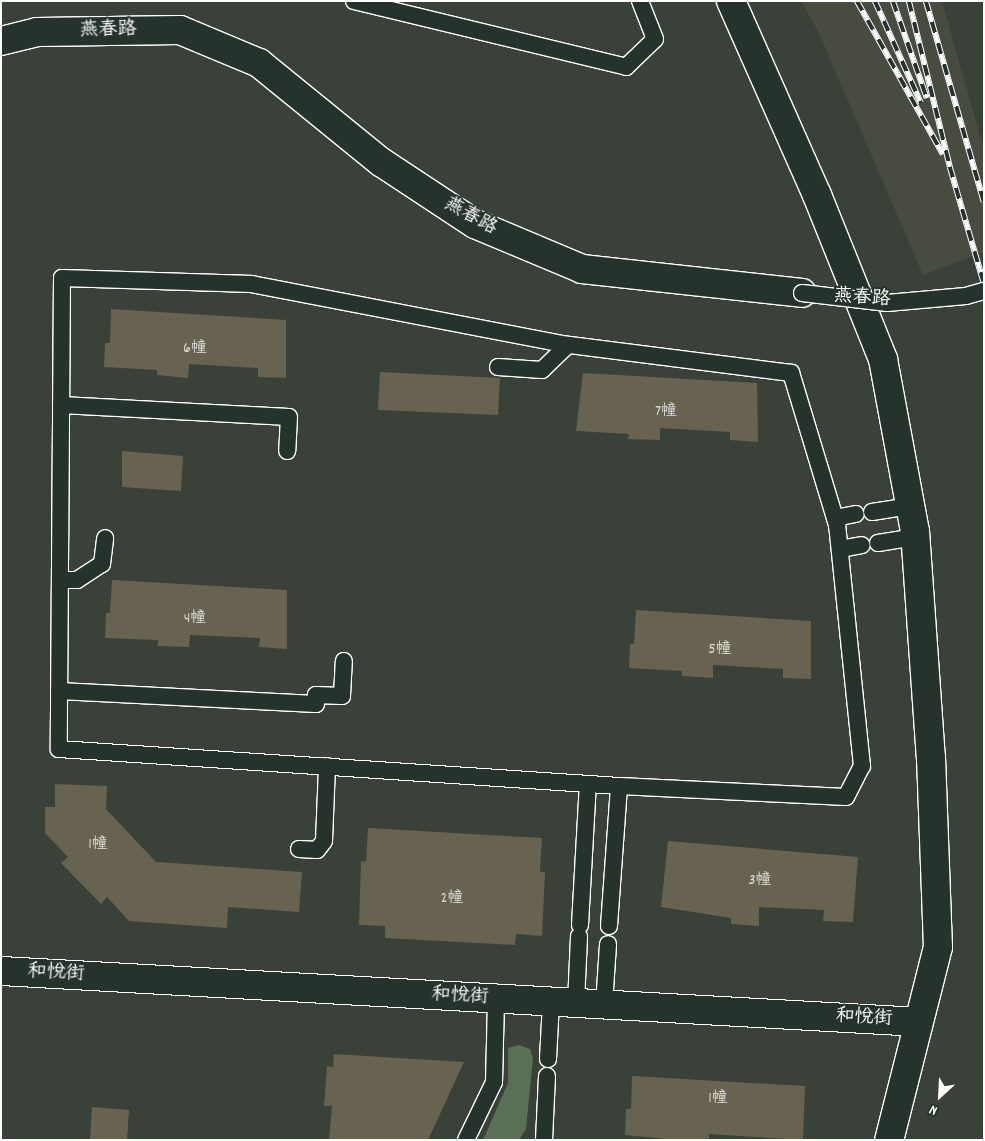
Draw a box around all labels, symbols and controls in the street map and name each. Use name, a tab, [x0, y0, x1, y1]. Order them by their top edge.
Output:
street label: 燕春路	[79, 19, 137, 43]
street label: 燕春路	[440, 193, 500, 241]
street label: 燕春路	[833, 286, 891, 312]
house number: 6幢	[183, 339, 207, 359]
house number: 7幢	[655, 402, 677, 422]
house number: 4幢	[184, 609, 206, 629]
house number: 5幢	[708, 640, 732, 660]
house number: 1幢	[88, 835, 108, 855]
house number: 3幢	[748, 871, 772, 891]
house number: 2幢	[441, 889, 463, 909]
street label: 和悦街	[27, 961, 85, 987]
street label: 和悦街	[431, 984, 489, 1010]
street label: 和悦街	[835, 1006, 893, 1032]
north arrow	[915, 1071, 965, 1121]
house number: 1幢	[708, 1089, 728, 1109]
text: N	[926, 1099, 941, 1120]

